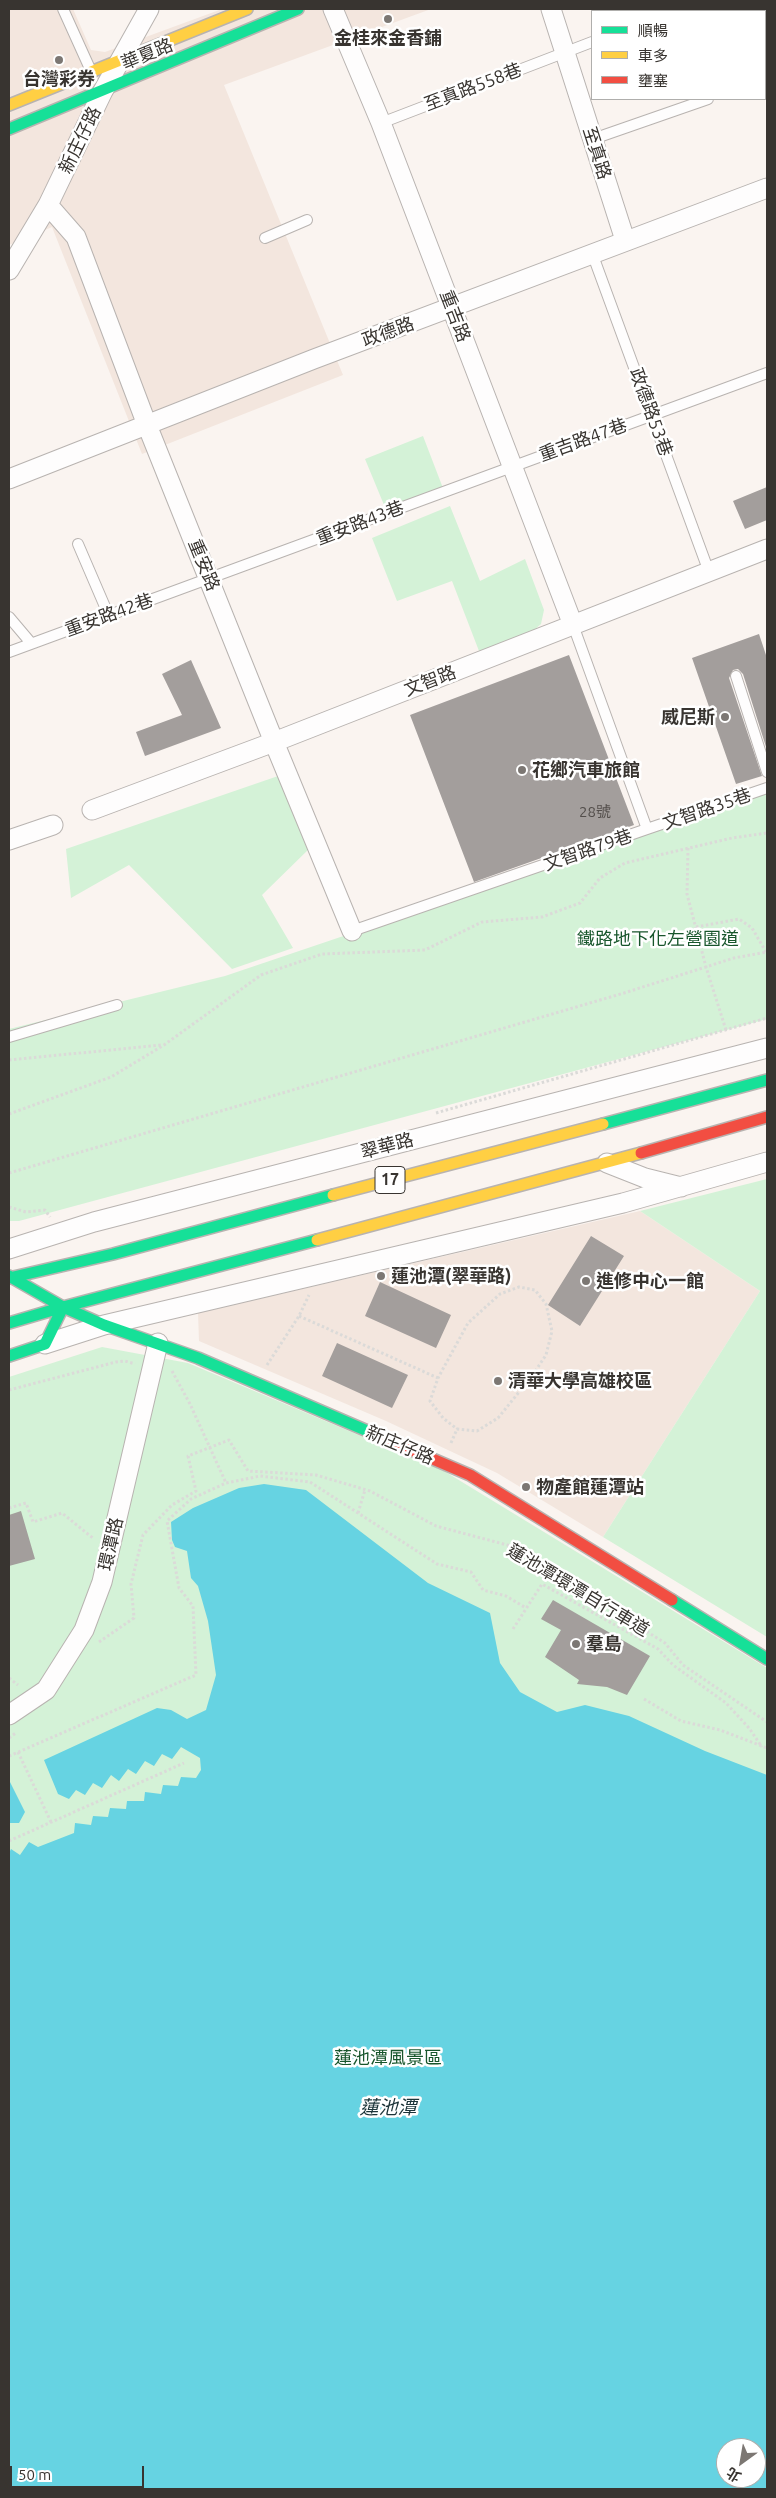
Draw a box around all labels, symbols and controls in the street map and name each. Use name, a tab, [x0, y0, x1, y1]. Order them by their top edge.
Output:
legend	[591, 10, 766, 100]
marker: 金桂來金香鋪	[382, 13, 394, 25]
text: 順暢	[638, 22, 668, 39]
place label: 金桂來金香鋪	[334, 27, 442, 49]
street label: 華夏路	[118, 34, 176, 74]
text: 車多	[638, 47, 668, 64]
marker: 台灣彩券	[53, 54, 65, 66]
street label: 至真路558巷	[421, 59, 525, 115]
place label: 台灣彩券	[23, 68, 95, 90]
text: 壅塞	[638, 72, 668, 89]
street label: 新庄仔路	[55, 103, 105, 177]
street label: 至真路	[578, 124, 616, 182]
street label: 重吉路	[435, 287, 475, 345]
street label: 政德路	[359, 313, 417, 351]
street label: 政德路53巷	[625, 365, 677, 459]
street label: 重吉路47巷	[536, 414, 630, 466]
street label: 重安路43巷	[313, 496, 407, 550]
street label: 重安路	[184, 536, 224, 594]
street label: 重安路42巷	[62, 589, 156, 641]
street label: 文智路	[401, 661, 459, 701]
place label: 威尼斯	[661, 706, 715, 728]
marker: 威尼斯	[719, 711, 731, 723]
place label: 花鄉汽車旅館	[532, 759, 640, 781]
marker: 花鄉汽車旅館	[516, 764, 528, 776]
street label: 文智路35巷	[660, 784, 754, 834]
house number: 28號	[579, 803, 611, 821]
street label: 文智路79巷	[541, 825, 635, 875]
park label: 鐵路地下化左營園道	[577, 928, 739, 950]
street label: 翠華路	[358, 1129, 416, 1163]
road number: 17	[375, 1166, 405, 1194]
place label: 蓮池潭(翠華路)	[391, 1265, 511, 1287]
marker: 蓮池潭(翠華路)	[375, 1270, 387, 1282]
place label: 進修中心一館	[596, 1270, 704, 1292]
marker: 進修中心一館	[580, 1275, 592, 1287]
place label: 清華大學高雄校區	[508, 1370, 652, 1392]
marker: 清華大學高雄校區	[492, 1375, 504, 1387]
street label: 新庄仔路	[363, 1421, 437, 1469]
place label: 物產館蓮潭站	[536, 1476, 644, 1498]
marker: 物產館蓮潭站	[520, 1481, 532, 1493]
street label: 環潭路	[94, 1515, 128, 1573]
street label: 蓮池潭環潭自行車道	[503, 1539, 653, 1641]
place label: 羣島	[586, 1633, 622, 1655]
marker: 羣島	[570, 1638, 582, 1650]
park label: 蓮池潭風景區	[334, 2047, 442, 2069]
water label: 蓮池潭	[360, 2097, 416, 2119]
north arrow	[716, 2438, 766, 2488]
scale bar	[12, 2456, 146, 2488]
text: 北	[723, 2464, 744, 2485]
text: 50 m	[18, 2466, 51, 2483]

